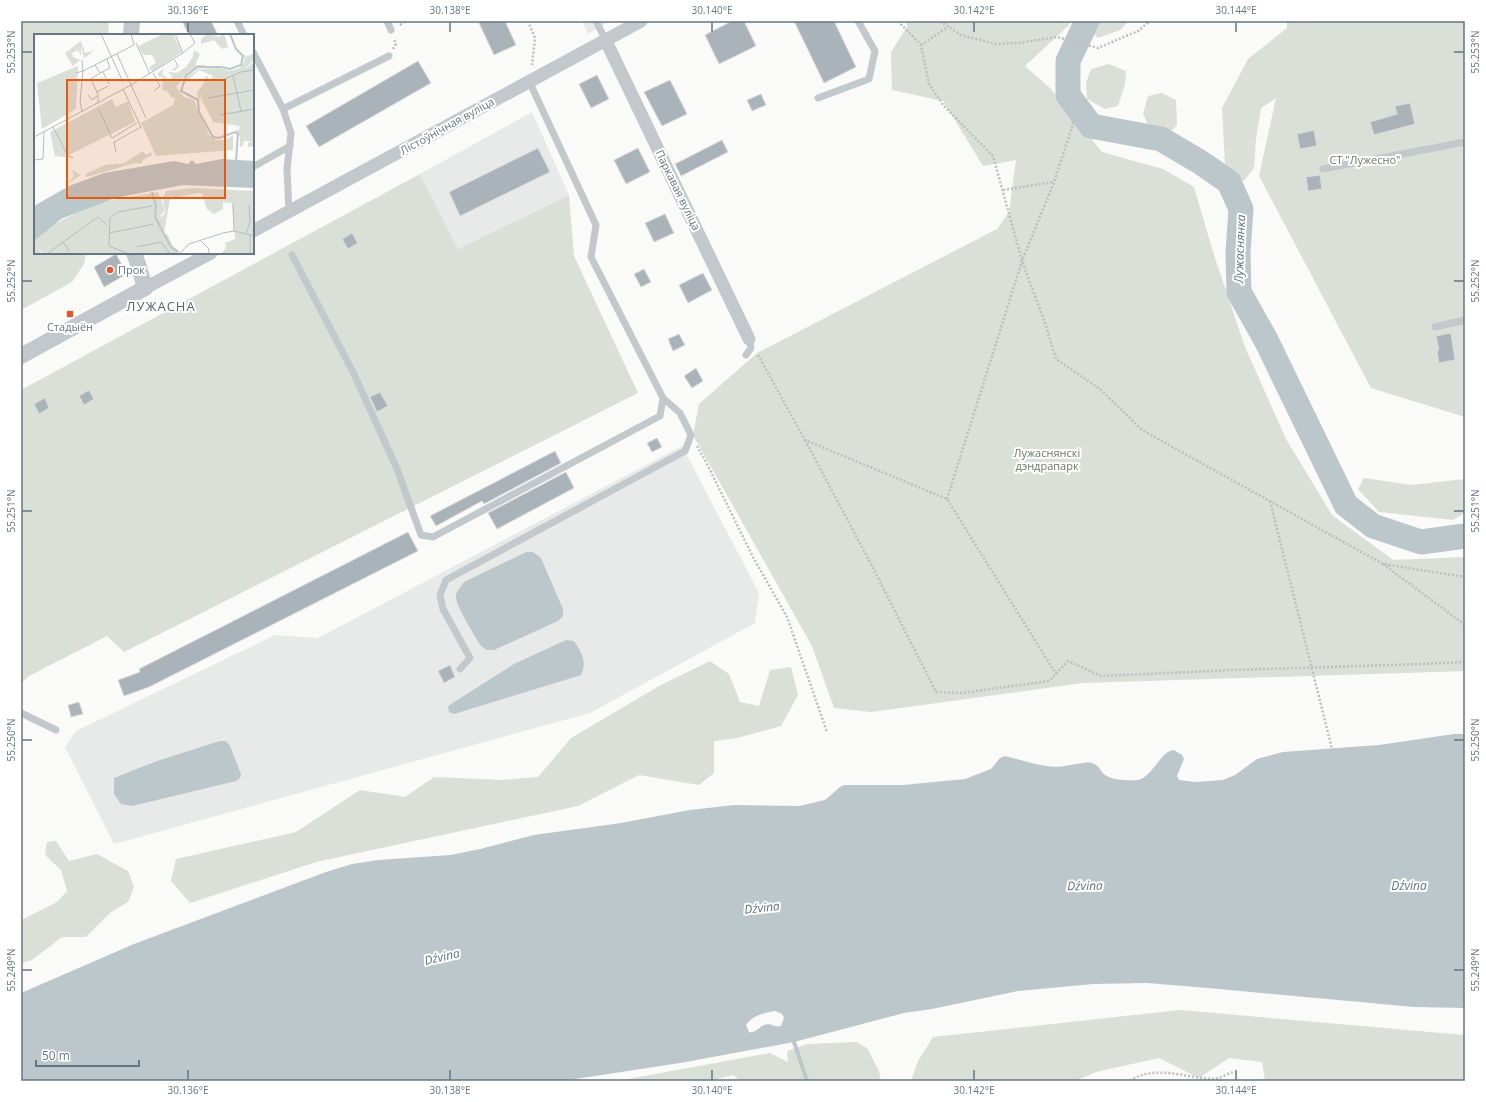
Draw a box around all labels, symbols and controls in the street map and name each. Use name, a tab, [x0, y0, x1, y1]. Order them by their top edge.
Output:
text: 30.136°E	[167, 3, 209, 17]
text: 30.138°E	[429, 3, 471, 17]
text: 30.140°E	[691, 3, 733, 17]
text: 30.142°E	[953, 3, 995, 17]
text: 30.144°E	[1215, 3, 1257, 17]
text: 55.253°N	[4, 30, 18, 74]
text: 55.253°N	[1468, 30, 1482, 74]
inset map	[34, 34, 254, 254]
street label: Лістоўнічная вуліца	[397, 93, 496, 158]
street label: Паркавая вуліца	[652, 147, 704, 233]
park label: СТ "Лужесно"	[1330, 152, 1400, 167]
water label: Лужаснянка	[1230, 214, 1249, 285]
text: 55.252°N	[4, 259, 18, 303]
text: 55.252°N	[1468, 259, 1482, 303]
place label: Прок	[118, 262, 145, 277]
marker: Прок	[105, 265, 115, 275]
district label: ЛУЖАСНА	[126, 297, 196, 315]
marker: Стадыён	[65, 309, 75, 319]
place label: Стадыён	[47, 319, 93, 334]
park label: Лужаснянскі дэндрапарк	[1014, 445, 1080, 473]
text: 55.251°N	[4, 489, 18, 533]
text: 55.251°N	[1468, 489, 1482, 533]
text: 55.250°N	[4, 718, 18, 762]
text: 55.250°N	[1468, 718, 1482, 762]
water label: Dźvina	[1067, 877, 1103, 894]
water label: Dźvina	[1391, 877, 1427, 894]
water label: Dźvina	[743, 897, 781, 918]
water label: Dźvina	[423, 944, 461, 969]
text: 55.249°N	[4, 948, 18, 992]
text: 55.249°N	[1468, 948, 1482, 992]
scale bar	[36, 1042, 139, 1068]
text: 50 m	[42, 1047, 70, 1064]
text: 30.136°E	[167, 1083, 209, 1097]
text: 30.138°E	[429, 1083, 471, 1097]
text: 30.140°E	[691, 1083, 733, 1097]
text: 30.142°E	[953, 1083, 995, 1097]
text: 30.144°E	[1215, 1083, 1257, 1097]

